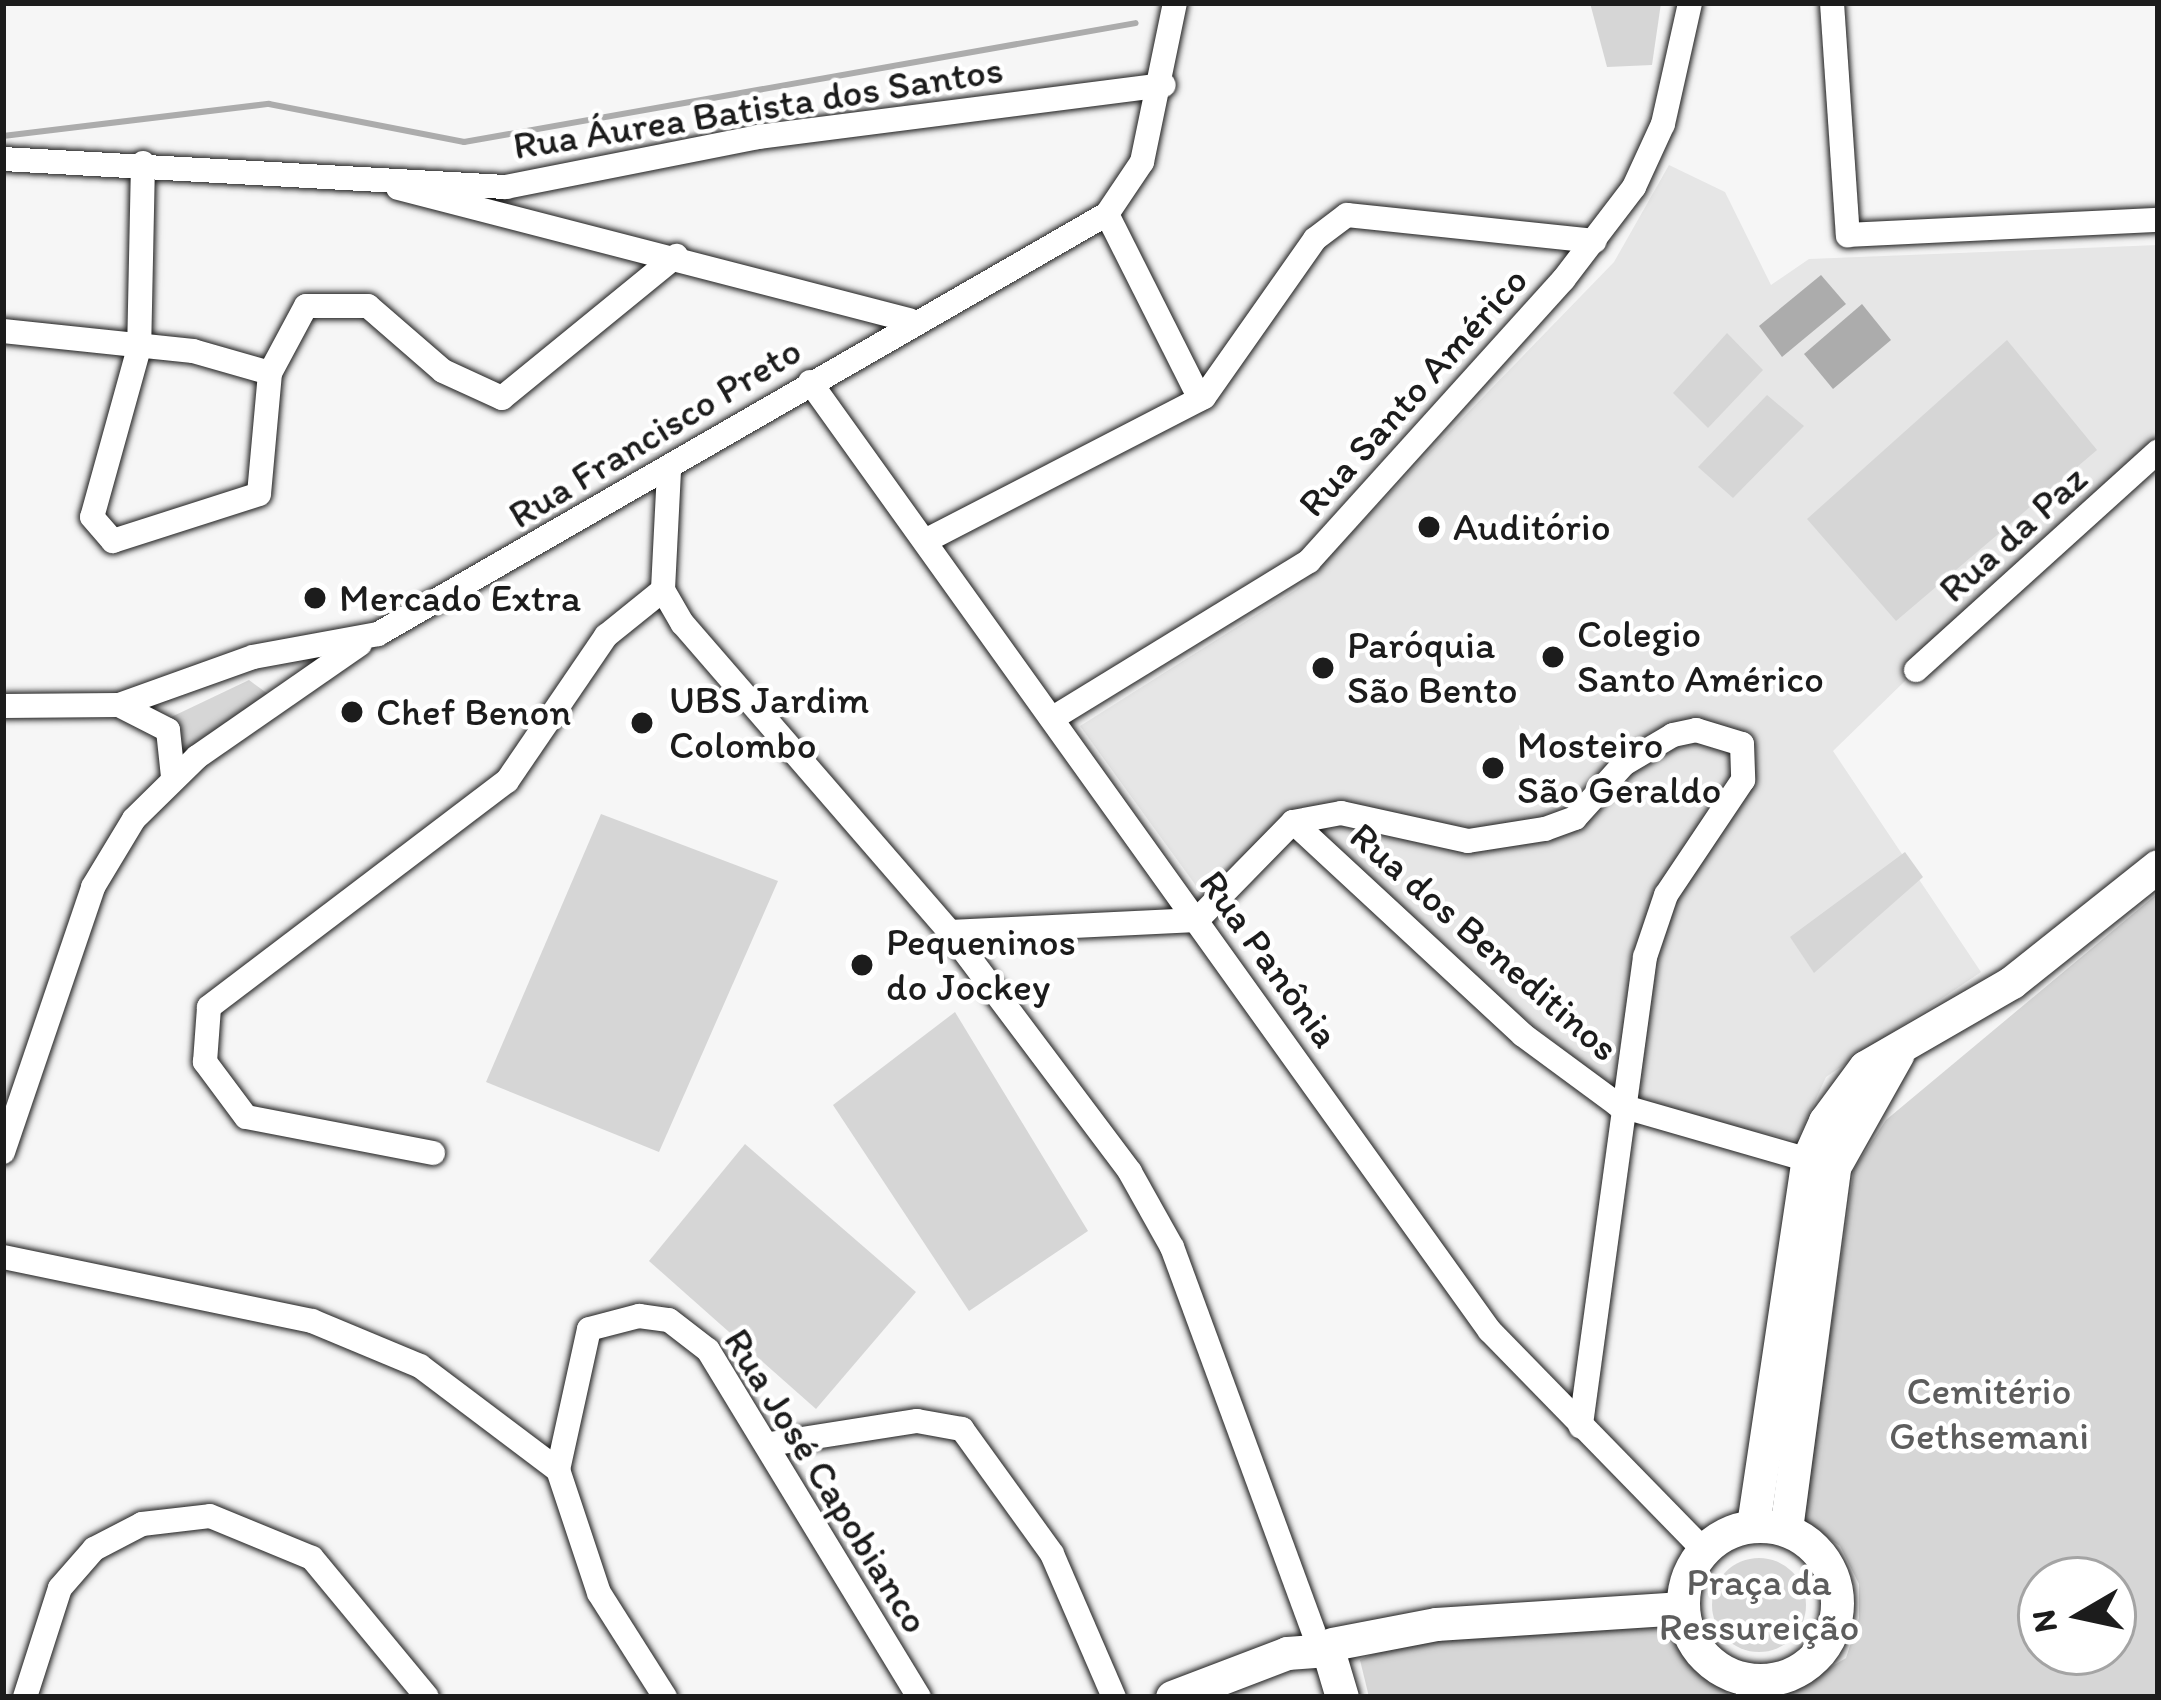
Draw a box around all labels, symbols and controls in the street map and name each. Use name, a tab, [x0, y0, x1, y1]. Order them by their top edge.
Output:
street label: Rua Áurea Batista dos Santos	[509, 46, 1007, 170]
street label: Rua Santo Américo	[1289, 258, 1537, 526]
street label: Rua Francisco Preto	[501, 327, 809, 539]
street label: Rua da Paz	[1929, 455, 2097, 613]
place label: Auditório	[1453, 504, 1611, 550]
marker: Auditório	[1416, 514, 1442, 540]
place label: Mercado Extra	[339, 575, 581, 621]
marker: Mercado Extra	[302, 585, 328, 611]
place label: Colegio Santo Américo	[1577, 612, 1824, 703]
place label: Paróquia São Bento	[1347, 623, 1518, 714]
marker: Colegio Santo Américo	[1540, 644, 1566, 670]
marker: Paróquia São Bento	[1310, 655, 1336, 681]
place label: UBS Jardim Colombo	[669, 678, 868, 769]
place label: Chef Benon	[376, 689, 571, 735]
marker: Chef Benon	[339, 699, 365, 725]
marker: UBS Jardim Colombo	[626, 707, 658, 739]
place label: Mosteiro São Geraldo	[1517, 723, 1720, 814]
marker: Mosteiro São Geraldo	[1480, 755, 1506, 781]
street label: Rua dos Beneditinos	[1340, 813, 1628, 1071]
street label: Rua Panônia	[1189, 861, 1349, 1057]
place label: Pequeninos do Jockey	[886, 920, 1076, 1011]
marker: Pequeninos do Jockey	[849, 952, 875, 978]
street label: Rua José Capobianco	[713, 1319, 939, 1643]
park label: Cemitério Gethsemani	[1889, 1369, 2089, 1460]
north arrow	[2017, 1556, 2137, 1676]
park label: Praça da Ressureição	[1659, 1560, 1859, 1651]
text: N	[2023, 1607, 2065, 1635]

